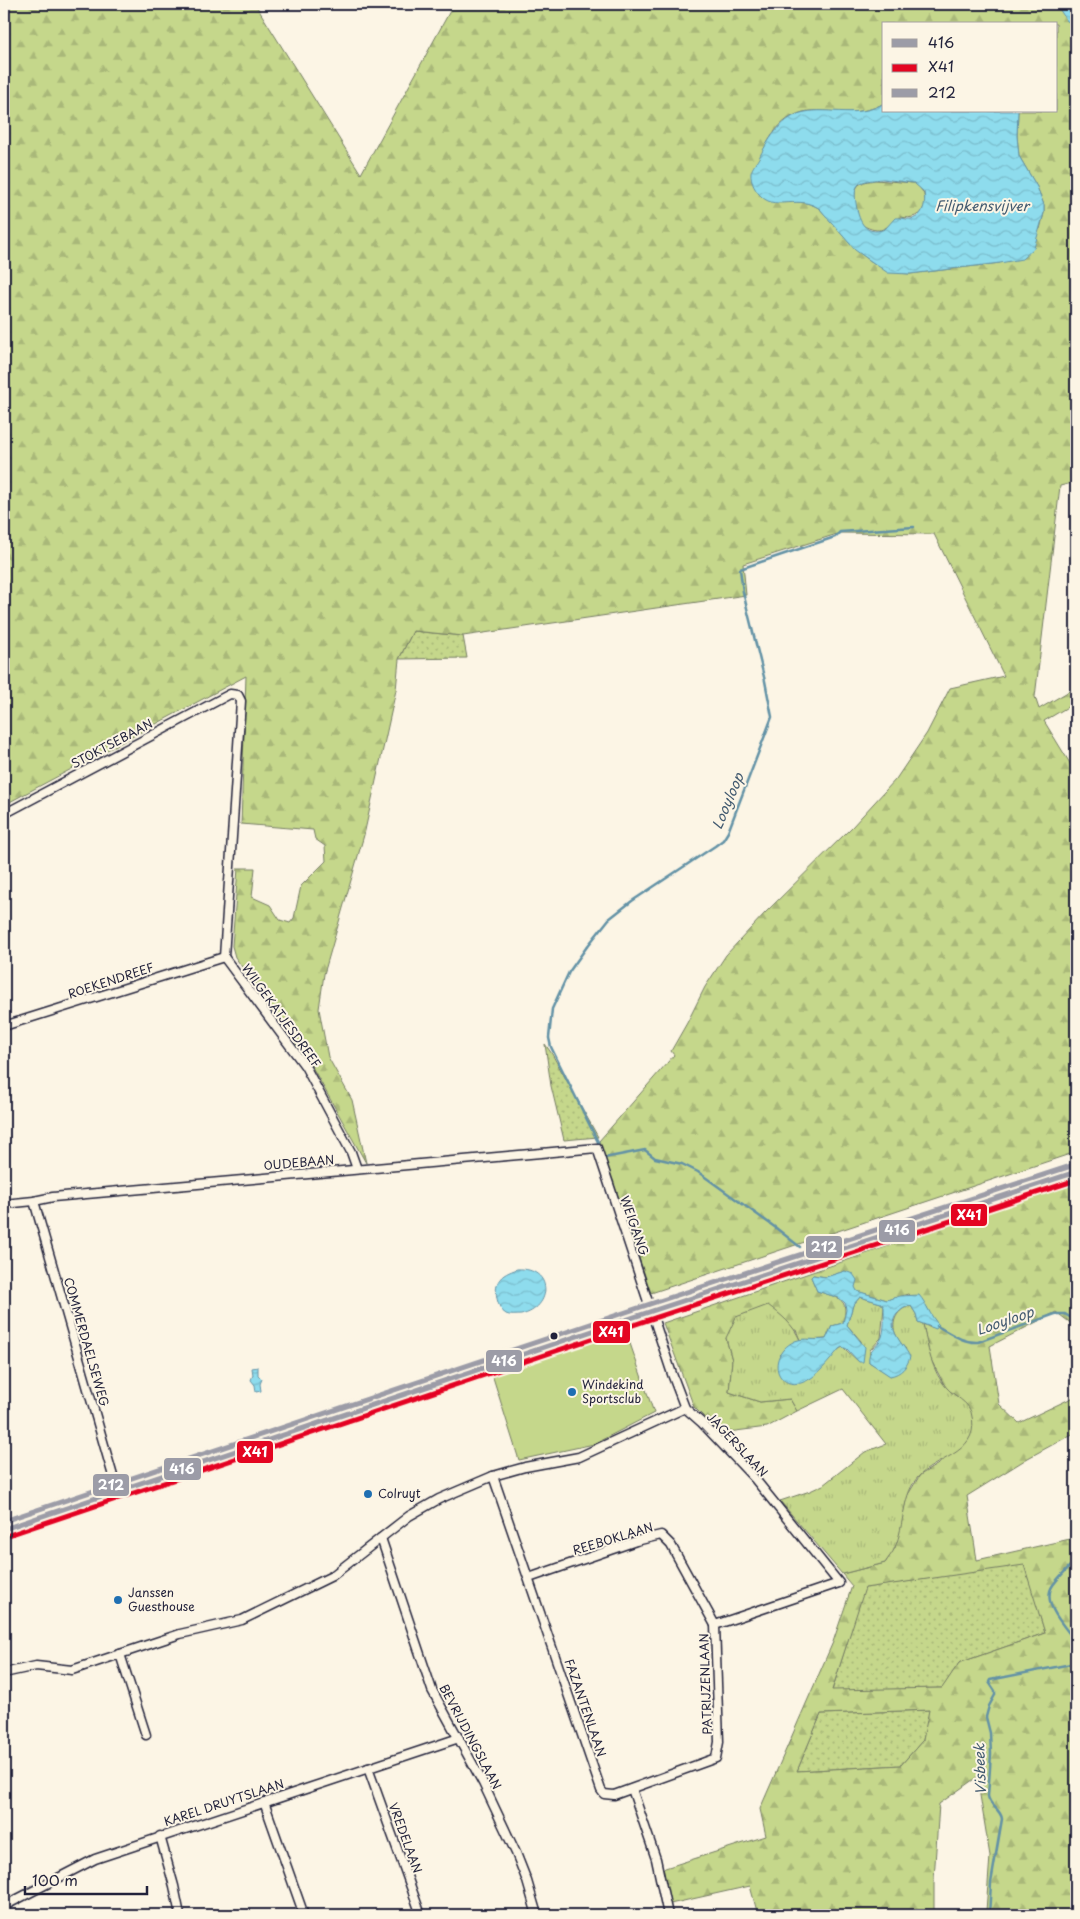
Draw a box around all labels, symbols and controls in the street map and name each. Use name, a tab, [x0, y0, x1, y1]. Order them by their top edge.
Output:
legend	[882, 22, 1058, 112]
text: 416	[928, 30, 954, 53]
text: X41	[928, 54, 954, 77]
text: 212	[928, 80, 956, 103]
water label: Filipkensvijver	[935, 195, 1030, 216]
street label: STOKTSEBAAN	[67, 714, 156, 772]
water label: Looyloop	[706, 769, 749, 832]
street label: ROEKENDREEF	[65, 958, 156, 1002]
street label: WILGEKATJESDREEF	[238, 960, 326, 1071]
street label: OUDEBAAN	[263, 1150, 335, 1174]
street label: WEIGANG	[616, 1193, 654, 1258]
line badge: X41	[950, 1203, 988, 1227]
text: X41	[956, 1204, 981, 1225]
line badge: 416	[878, 1219, 916, 1243]
text: 416	[884, 1219, 910, 1240]
line badge: 212	[805, 1235, 843, 1259]
text: 212	[811, 1236, 837, 1257]
street label: COMMERDAELSEWEG	[60, 1275, 114, 1409]
water label: Looyloop	[973, 1301, 1037, 1340]
line badge: X41	[592, 1320, 631, 1344]
text: X41	[598, 1321, 623, 1342]
unlabelled marker	[549, 1331, 559, 1341]
line badge: 416	[485, 1349, 523, 1373]
text: 416	[491, 1350, 517, 1371]
place label: Windekind Sportsclub	[582, 1375, 644, 1407]
marker: Windekind Sportsclub	[566, 1386, 578, 1398]
street label: JAGERSLAAN	[703, 1408, 772, 1481]
line badge: X41	[236, 1440, 274, 1464]
text: X41	[242, 1441, 267, 1462]
line badge: 416	[163, 1457, 202, 1481]
text: 416	[169, 1458, 195, 1479]
line badge: 212	[92, 1473, 130, 1497]
text: 212	[98, 1474, 124, 1495]
place label: Colruyt	[378, 1484, 421, 1502]
marker: Colruyt	[362, 1488, 374, 1500]
street label: REEBOKLAAN	[570, 1517, 655, 1559]
place label: Janssen Guesthouse	[128, 1583, 195, 1615]
marker: Janssen Guesthouse	[112, 1594, 124, 1606]
street label: PATRIJZENLAAN	[694, 1633, 716, 1735]
street label: FAZANTENLAAN	[561, 1656, 611, 1759]
street label: BEVRIJDINGSLAAN	[436, 1681, 506, 1792]
water label: Visbeek	[968, 1742, 991, 1795]
street label: KAREL DRUYTSLAAN	[161, 1774, 286, 1830]
street label: VREDELAAN	[385, 1800, 427, 1875]
scale bar	[25, 1864, 148, 1896]
text: 100 m	[32, 1868, 78, 1891]

